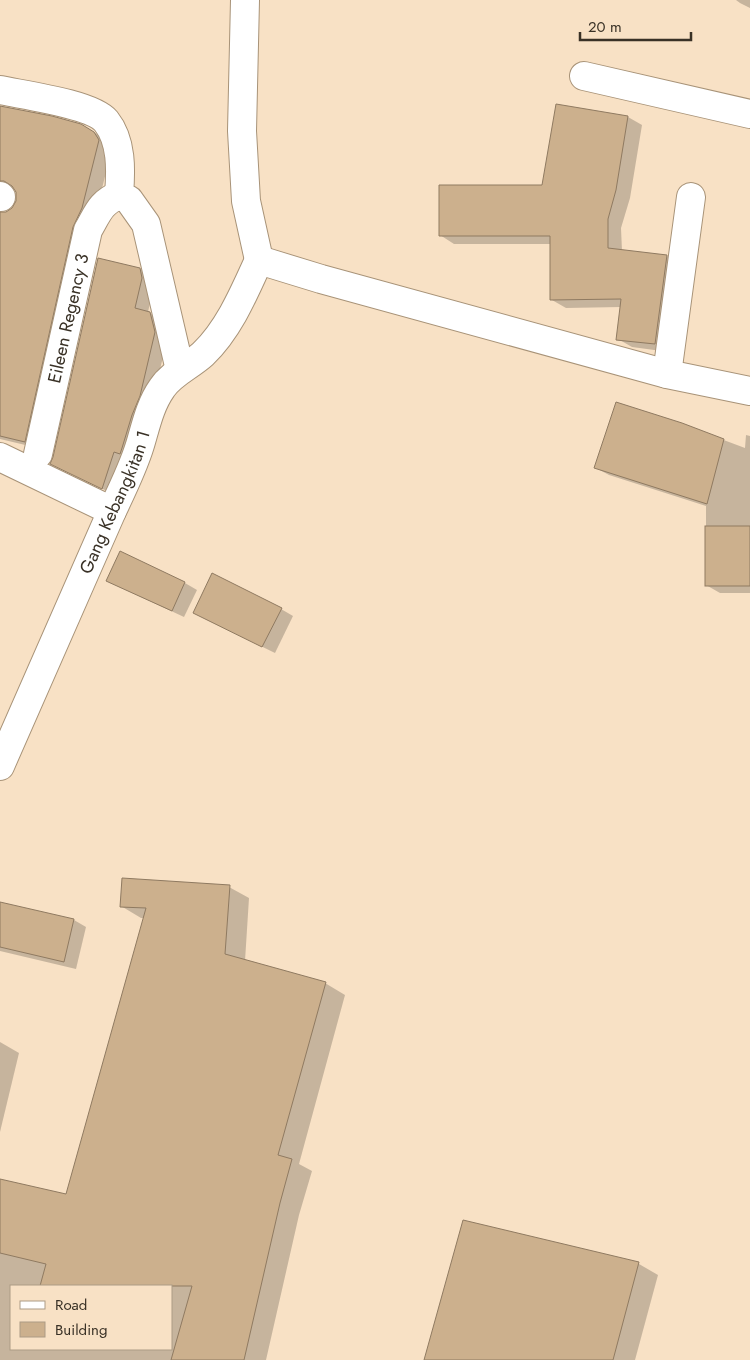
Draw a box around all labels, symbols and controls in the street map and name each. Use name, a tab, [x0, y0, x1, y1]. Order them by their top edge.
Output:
scale bar	[580, 10, 691, 42]
text: 20 m	[588, 16, 622, 38]
street label: Eileen Regency 3	[41, 251, 95, 386]
street label: Gang Kebangkitan 1	[73, 427, 157, 578]
legend	[10, 1285, 172, 1350]
text: Road	[55, 1294, 87, 1316]
text: Building	[55, 1319, 107, 1341]

